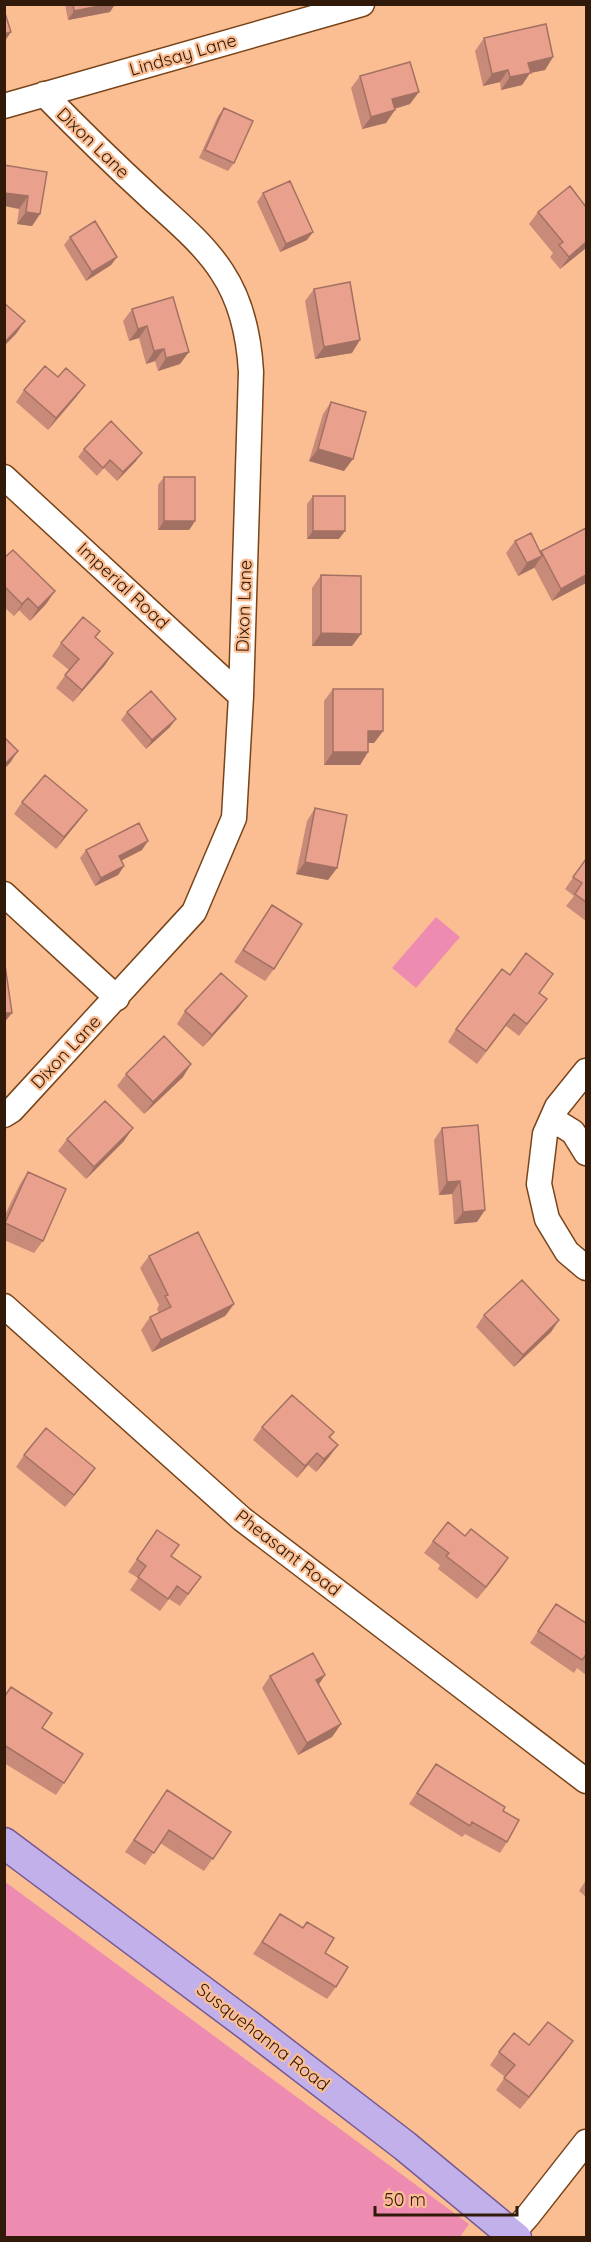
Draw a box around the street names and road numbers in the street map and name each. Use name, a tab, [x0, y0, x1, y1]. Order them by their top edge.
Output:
street label: Lindsay Lane	[127, 28, 239, 81]
street label: Dixon Lane	[52, 102, 135, 183]
street label: Imperial Road	[73, 537, 174, 634]
street label: Dixon Lane	[230, 559, 257, 653]
street label: Dixon Lane	[26, 1010, 106, 1093]
street label: Pheasant Road	[231, 1504, 346, 1601]
street label: Susquehanna Road	[192, 1978, 334, 2096]

